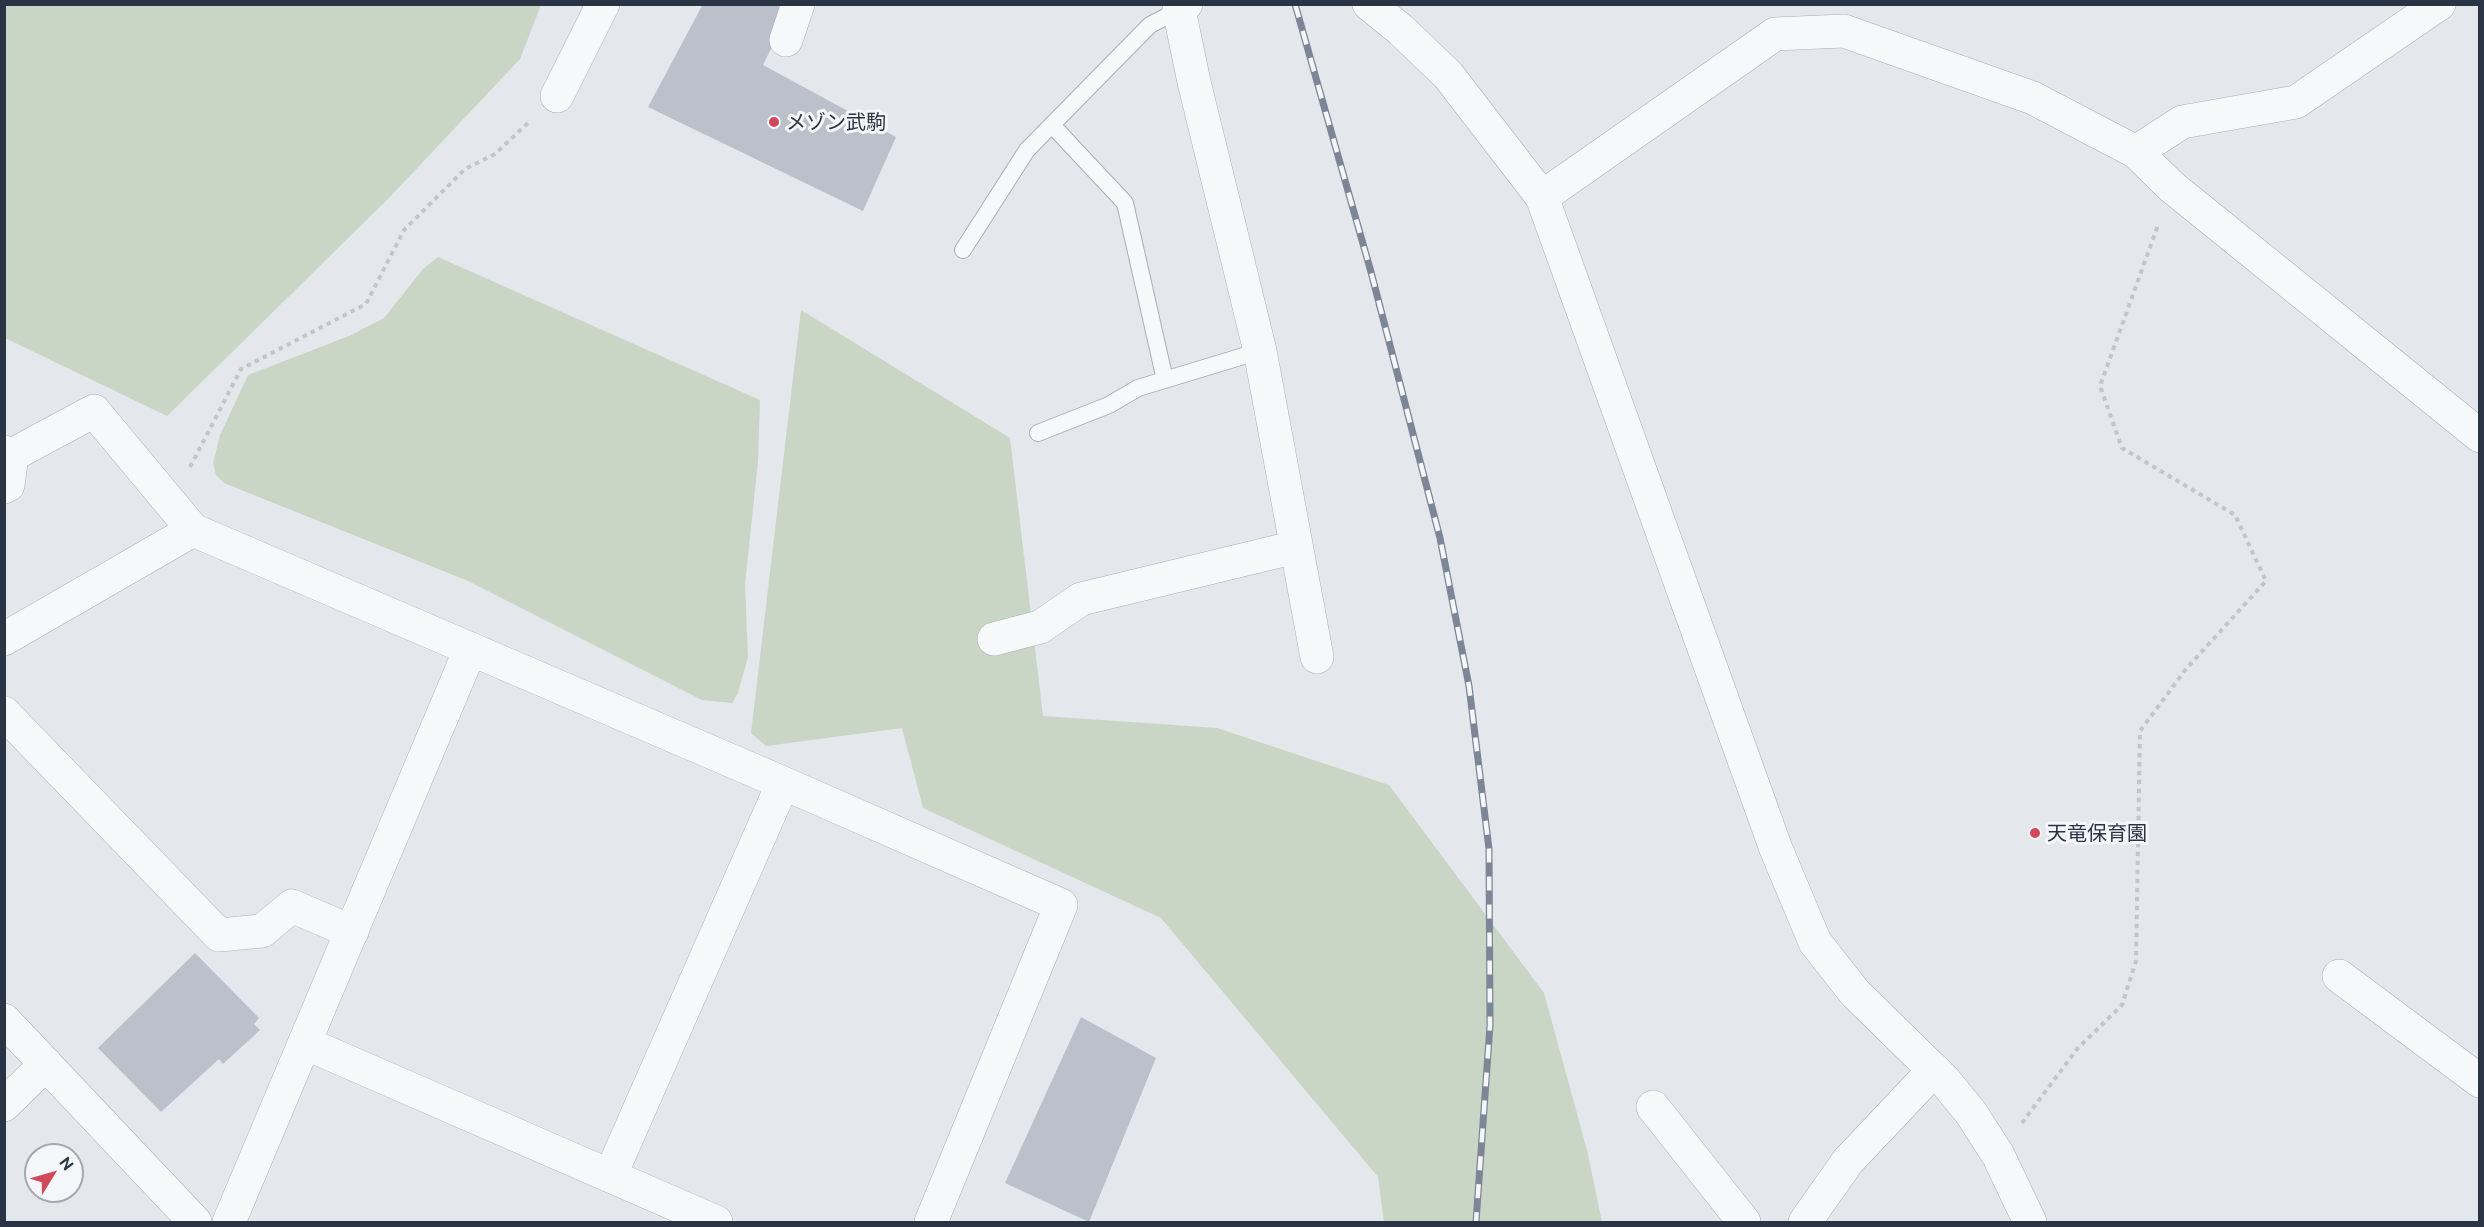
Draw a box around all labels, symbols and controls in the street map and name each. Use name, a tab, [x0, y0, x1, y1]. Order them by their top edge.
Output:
place label: メゾン武駒	[786, 110, 886, 134]
marker: メゾン武駒	[767, 115, 781, 129]
place label: 天竜保育園	[2047, 821, 2147, 845]
marker: 天竜保育園	[2028, 826, 2042, 840]
north arrow	[24, 1143, 84, 1203]
text: N	[56, 1153, 78, 1174]

